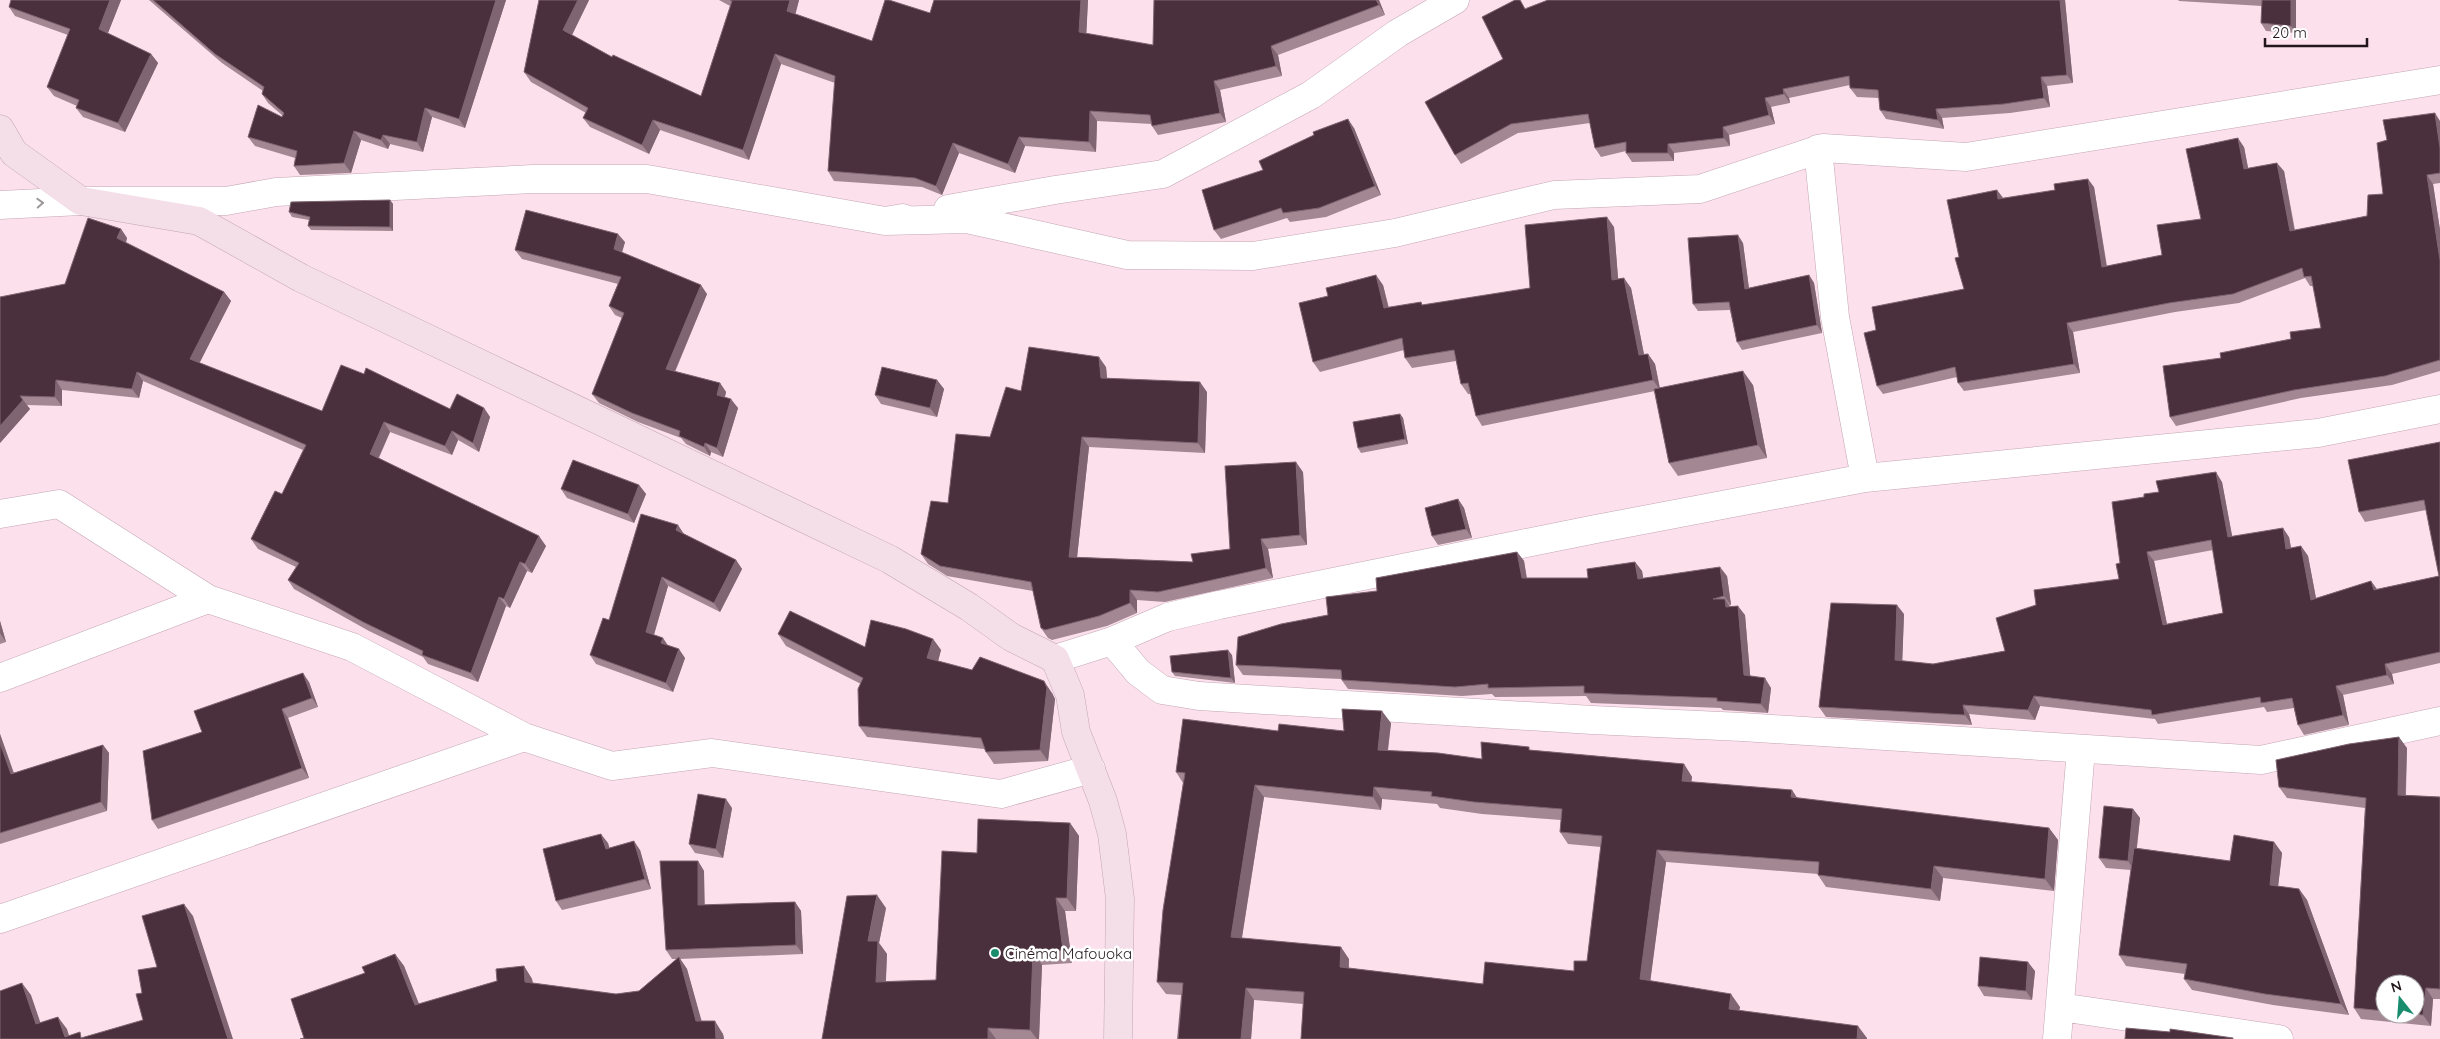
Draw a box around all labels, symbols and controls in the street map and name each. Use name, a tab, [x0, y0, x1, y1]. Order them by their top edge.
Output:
scale bar	[2265, 15, 2368, 47]
text: 20 m	[2272, 23, 2307, 42]
one-way arrow	[37, 197, 45, 208]
place label: Cinéma Mafouoka	[1005, 944, 1132, 963]
marker: Cinéma Mafouoka	[989, 947, 1001, 959]
north arrow	[2375, 974, 2425, 1024]
text: N	[2389, 976, 2404, 997]

